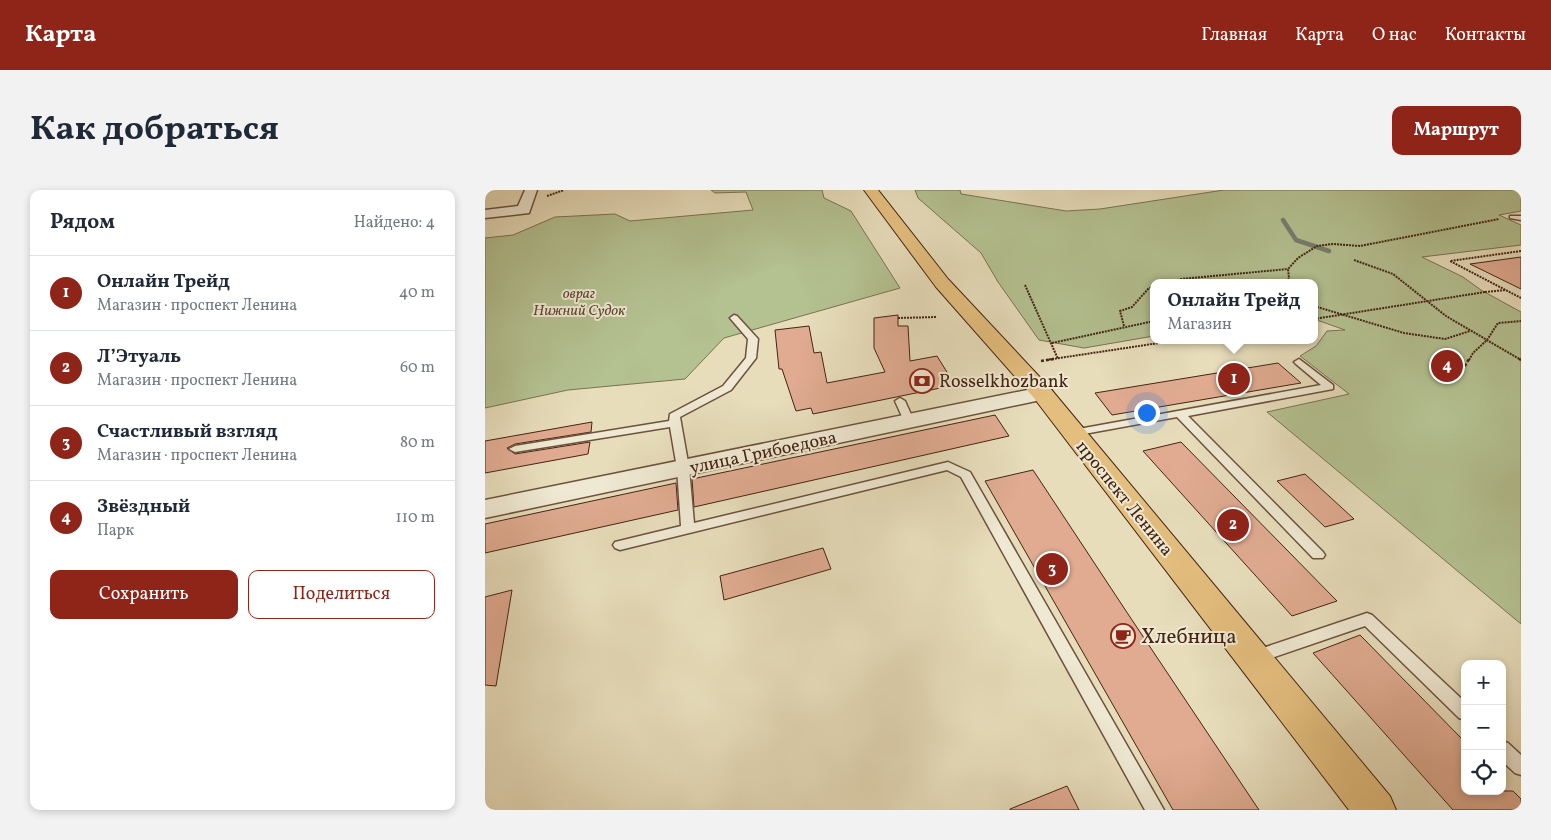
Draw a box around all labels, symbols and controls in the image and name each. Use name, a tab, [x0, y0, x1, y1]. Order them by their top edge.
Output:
text: Карта	[25, 18, 96, 52]
text: Главная	[1201, 23, 1267, 48]
text: Карта	[1295, 23, 1344, 48]
text: О нас	[1372, 23, 1417, 48]
text: Контакты	[1445, 23, 1526, 48]
text: Как добраться	[30, 106, 279, 154]
button: Маршрут	[1392, 106, 1521, 155]
text: Рядом	[50, 208, 115, 237]
text: Найдено: 4	[354, 212, 435, 234]
text: Онлайн Трейд	[97, 269, 230, 295]
popup	[1150, 279, 1318, 344]
text: 1	[63, 282, 69, 304]
text: 40 m	[399, 282, 435, 304]
park label: овраг Нижний Судок	[533, 284, 626, 322]
text: Онлайн Трейд	[1168, 288, 1300, 314]
text: Магазин · проспект Ленина	[97, 295, 297, 317]
text: Магазин	[1168, 314, 1232, 336]
text: Л’Этуаль	[97, 344, 181, 370]
pin: 4	[1431, 347, 1463, 385]
text: 2	[62, 357, 70, 379]
text: 60 m	[400, 357, 435, 379]
pin: 1	[1218, 360, 1250, 398]
bank icon: Rosselkhozbank	[909, 368, 935, 394]
text: Магазин · проспект Ленина	[97, 370, 297, 392]
place label: Rosselkhozbank	[939, 370, 1069, 395]
your location	[1134, 400, 1160, 426]
text: Счастливый взгляд	[97, 419, 278, 445]
street label: улица Грибоедова	[687, 426, 839, 481]
text: 3	[62, 432, 70, 454]
text: 80 m	[400, 432, 435, 454]
street label: проспект Ленина	[1069, 436, 1178, 562]
text: Магазин · проспект Ленина	[97, 445, 297, 467]
text: Звёздный	[97, 494, 190, 520]
pin: 2	[1217, 506, 1249, 544]
text: 4	[61, 507, 71, 529]
text: 110 m	[396, 507, 435, 529]
text: Парк	[97, 520, 134, 542]
pin: 3	[1036, 550, 1068, 588]
button: Сохранить	[50, 570, 238, 619]
button: Поделиться	[248, 570, 435, 619]
cafe icon: Хлебница	[1110, 623, 1136, 649]
place label: Хлебница	[1141, 623, 1237, 652]
map controls	[1461, 660, 1506, 795]
button: +	[1461, 660, 1506, 705]
button: −	[1461, 705, 1506, 750]
button: locate	[1461, 750, 1506, 795]

